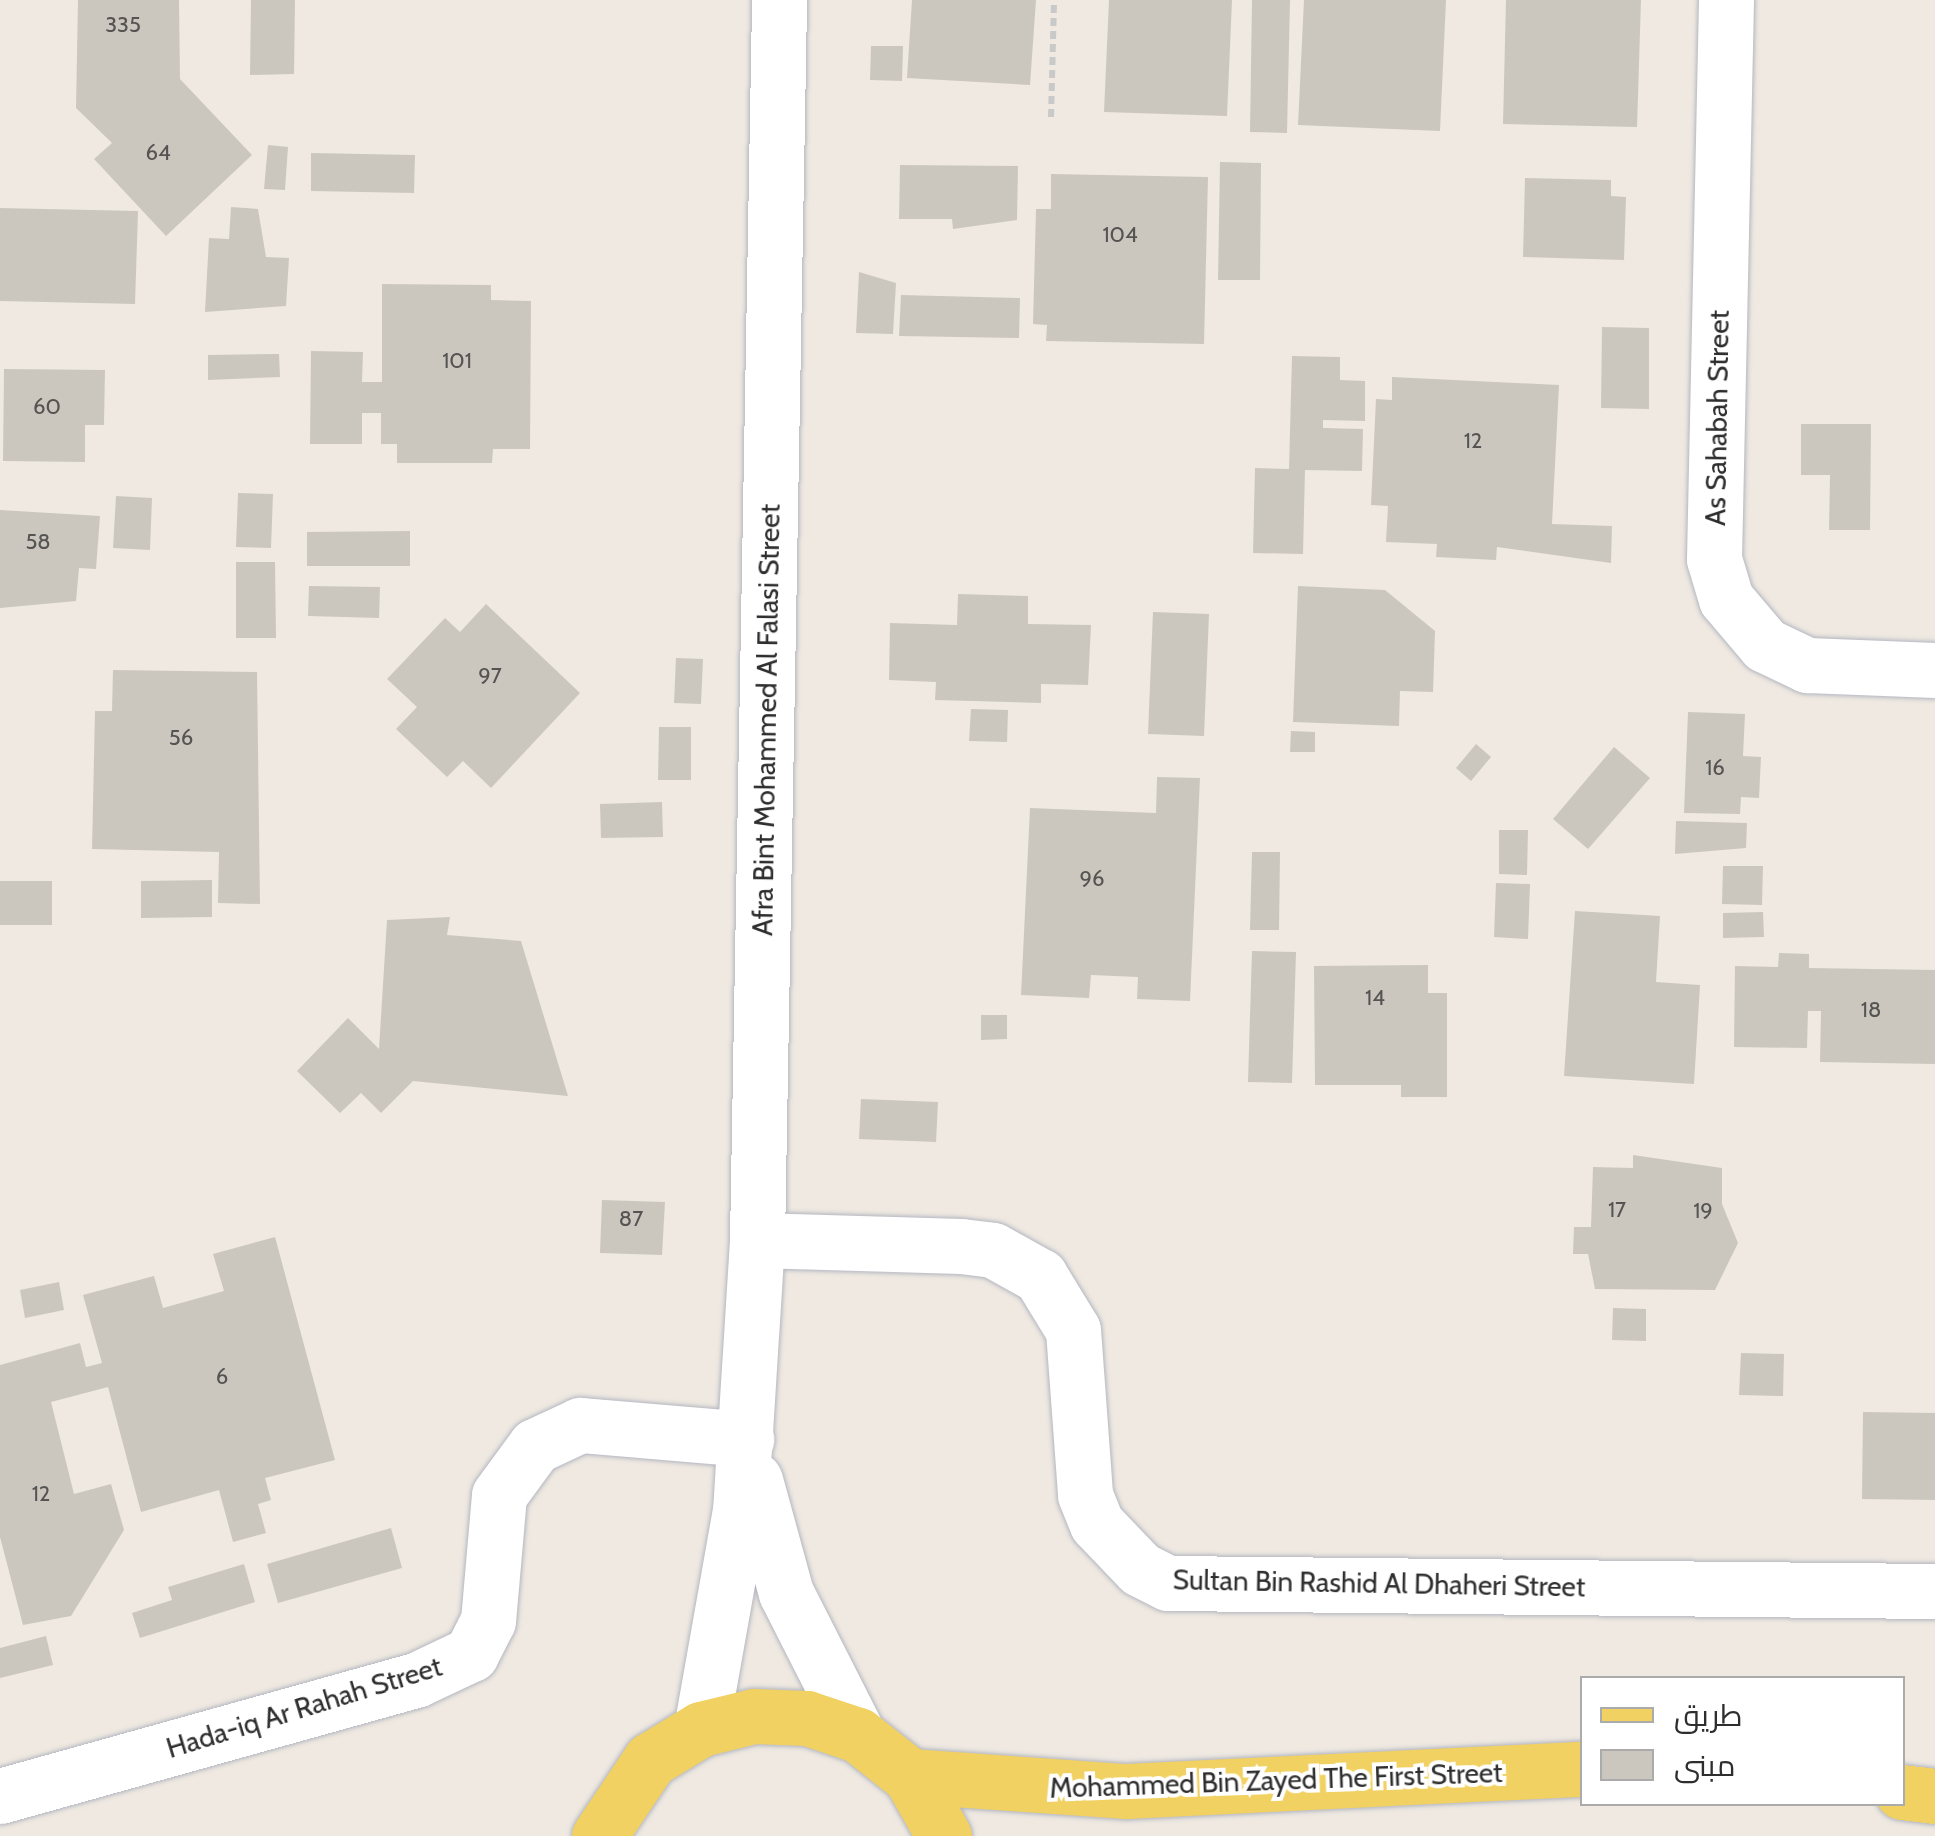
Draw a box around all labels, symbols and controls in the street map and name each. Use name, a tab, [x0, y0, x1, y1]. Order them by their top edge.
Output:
house number: 335	[105, 12, 141, 38]
house number: 64	[145, 140, 171, 166]
house number: 104	[1102, 222, 1138, 248]
street label: As Sahabah Street	[1698, 310, 1736, 526]
house number: 101	[442, 348, 472, 374]
house number: 60	[33, 394, 61, 420]
house number: 12	[1464, 428, 1482, 454]
street label: Afra Bint Mohammed Al Falasi Street	[745, 504, 787, 936]
house number: 58	[25, 529, 51, 555]
house number: 97	[478, 663, 502, 689]
house number: 56	[169, 725, 193, 751]
house number: 16	[1705, 755, 1725, 781]
house number: 96	[1080, 866, 1104, 892]
house number: 14	[1365, 985, 1385, 1011]
house number: 18	[1861, 997, 1881, 1023]
house number: 17	[1608, 1197, 1626, 1223]
house number: 19	[1693, 1198, 1713, 1224]
house number: 87	[619, 1206, 643, 1232]
house number: 6	[216, 1364, 228, 1390]
house number: 12	[32, 1481, 50, 1507]
street label: Sultan Bin Rashid Al Dhaheri Street	[1172, 1563, 1586, 1603]
street label: Hada-iq Ar Rahah Street	[162, 1649, 446, 1765]
legend	[1580, 1676, 1905, 1806]
text: طريق	[1674, 1697, 1743, 1734]
text: مبنى	[1674, 1747, 1735, 1784]
street label: Mohammed Bin Zayed The First Street	[1049, 1755, 1503, 1805]

